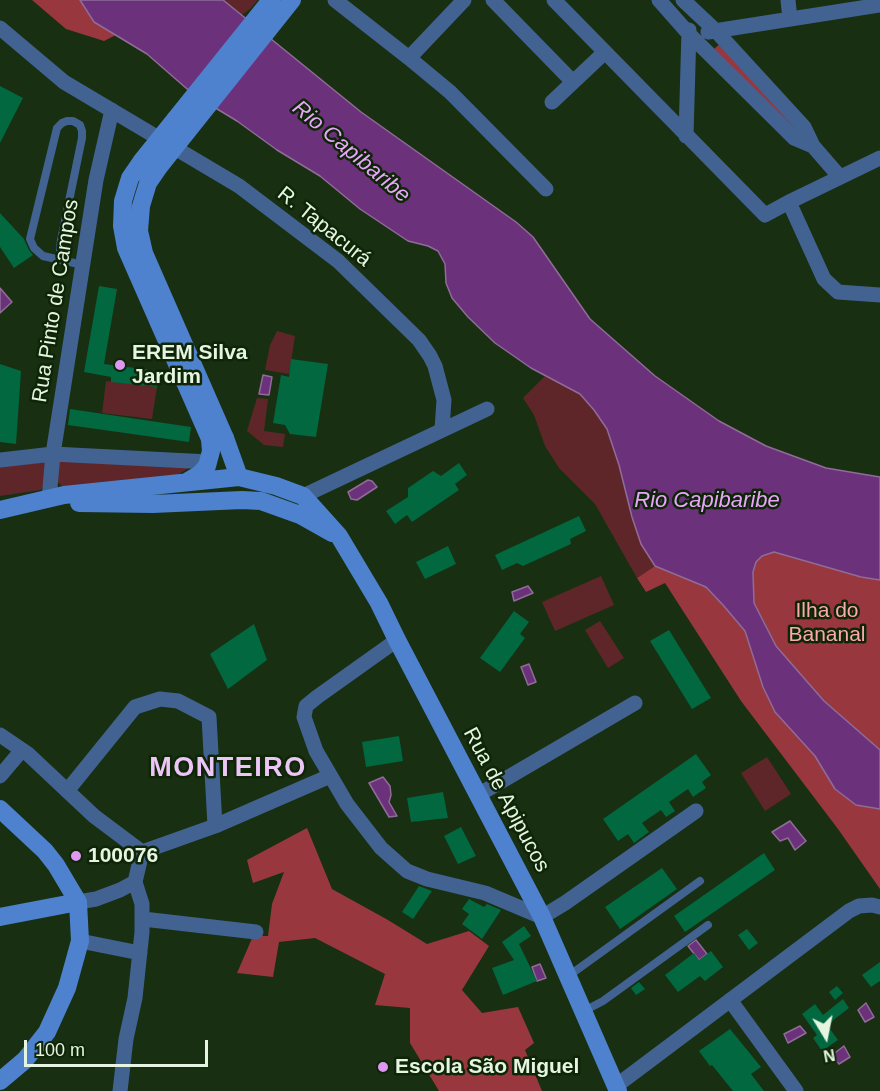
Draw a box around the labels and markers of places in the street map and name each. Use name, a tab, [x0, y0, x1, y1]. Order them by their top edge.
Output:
place label: EREM Silva Jardim	[132, 340, 248, 390]
marker: EREM Silva Jardim	[113, 358, 127, 372]
place label: 100076	[88, 843, 158, 869]
marker: 100076	[69, 849, 83, 863]
place label: Escola São Miguel	[395, 1054, 579, 1080]
marker: Escola São Miguel	[376, 1060, 390, 1074]

